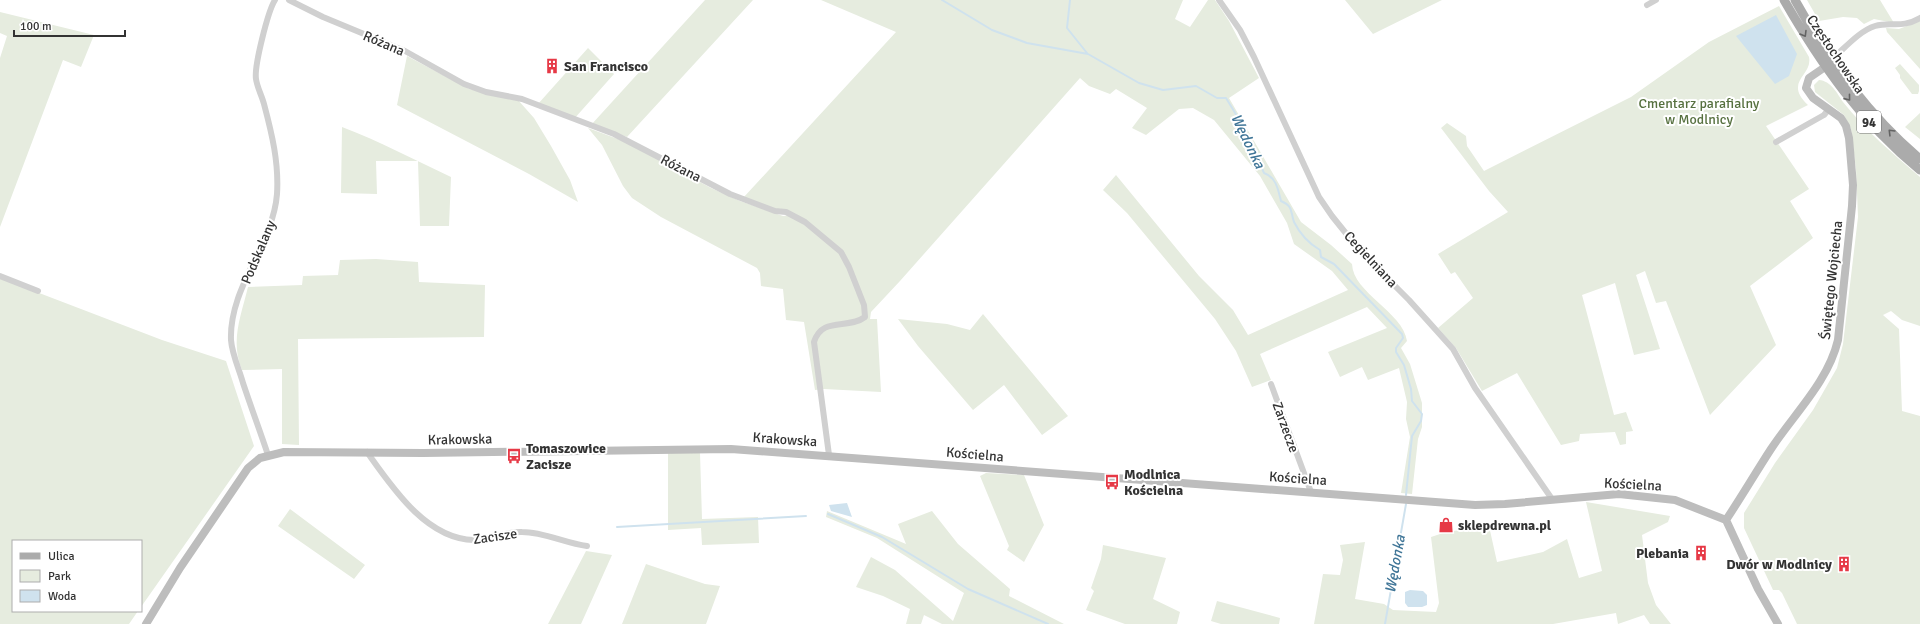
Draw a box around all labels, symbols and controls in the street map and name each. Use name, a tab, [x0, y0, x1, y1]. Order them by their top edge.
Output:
scale bar	[14, 12, 125, 38]
street label: Częstochowska	[1803, 12, 1868, 97]
text: 100 m	[20, 19, 52, 34]
street label: Różana	[361, 27, 407, 60]
one-way arrow	[1799, 30, 1806, 37]
building icon: San Francisco	[543, 57, 561, 75]
place label: San Francisco	[564, 58, 648, 75]
one-way arrow	[1844, 93, 1851, 100]
park label: Cmentarz parafialny w Modlnicy	[1639, 95, 1760, 128]
water label: Wędonka	[1227, 111, 1269, 172]
road number: 94	[1857, 111, 1881, 133]
one-way arrow	[1888, 129, 1896, 137]
street label: Różana	[658, 151, 704, 186]
street label: Podskalany	[237, 217, 280, 287]
street label: Świętego Wojciecha	[1817, 220, 1846, 340]
street label: Cegielniana	[1340, 228, 1401, 291]
street label: Zarzecze	[1269, 399, 1303, 455]
street label: Krakowska	[752, 429, 818, 450]
street label: Krakowska	[427, 430, 493, 449]
place label: Tomaszowice Zacisze	[526, 440, 606, 473]
street label: Kościelna	[945, 444, 1005, 465]
bus stop icon: Tomaszowice Zacisze	[505, 447, 523, 465]
place label: Modlnica Kościelna	[1124, 466, 1183, 499]
street label: Kościelna	[1268, 468, 1327, 489]
bus stop icon: Modlnica Kościelna	[1103, 473, 1121, 491]
street label: Kościelna	[1604, 474, 1662, 495]
shop icon: sklepdrewna.pl	[1437, 516, 1455, 534]
place label: sklepdrewna.pl	[1458, 517, 1552, 534]
street label: Zacisze	[472, 525, 518, 548]
water label: Wędonka	[1381, 533, 1409, 594]
legend	[12, 540, 142, 612]
building icon: Plebania	[1692, 544, 1710, 562]
place label: Plebania	[1636, 545, 1689, 562]
text: Ulica	[48, 549, 75, 564]
building icon: Dwór w Modlnicy	[1835, 555, 1853, 573]
place label: Dwór w Modlnicy	[1726, 556, 1832, 573]
text: Park	[48, 569, 71, 584]
text: Woda	[48, 589, 76, 604]

